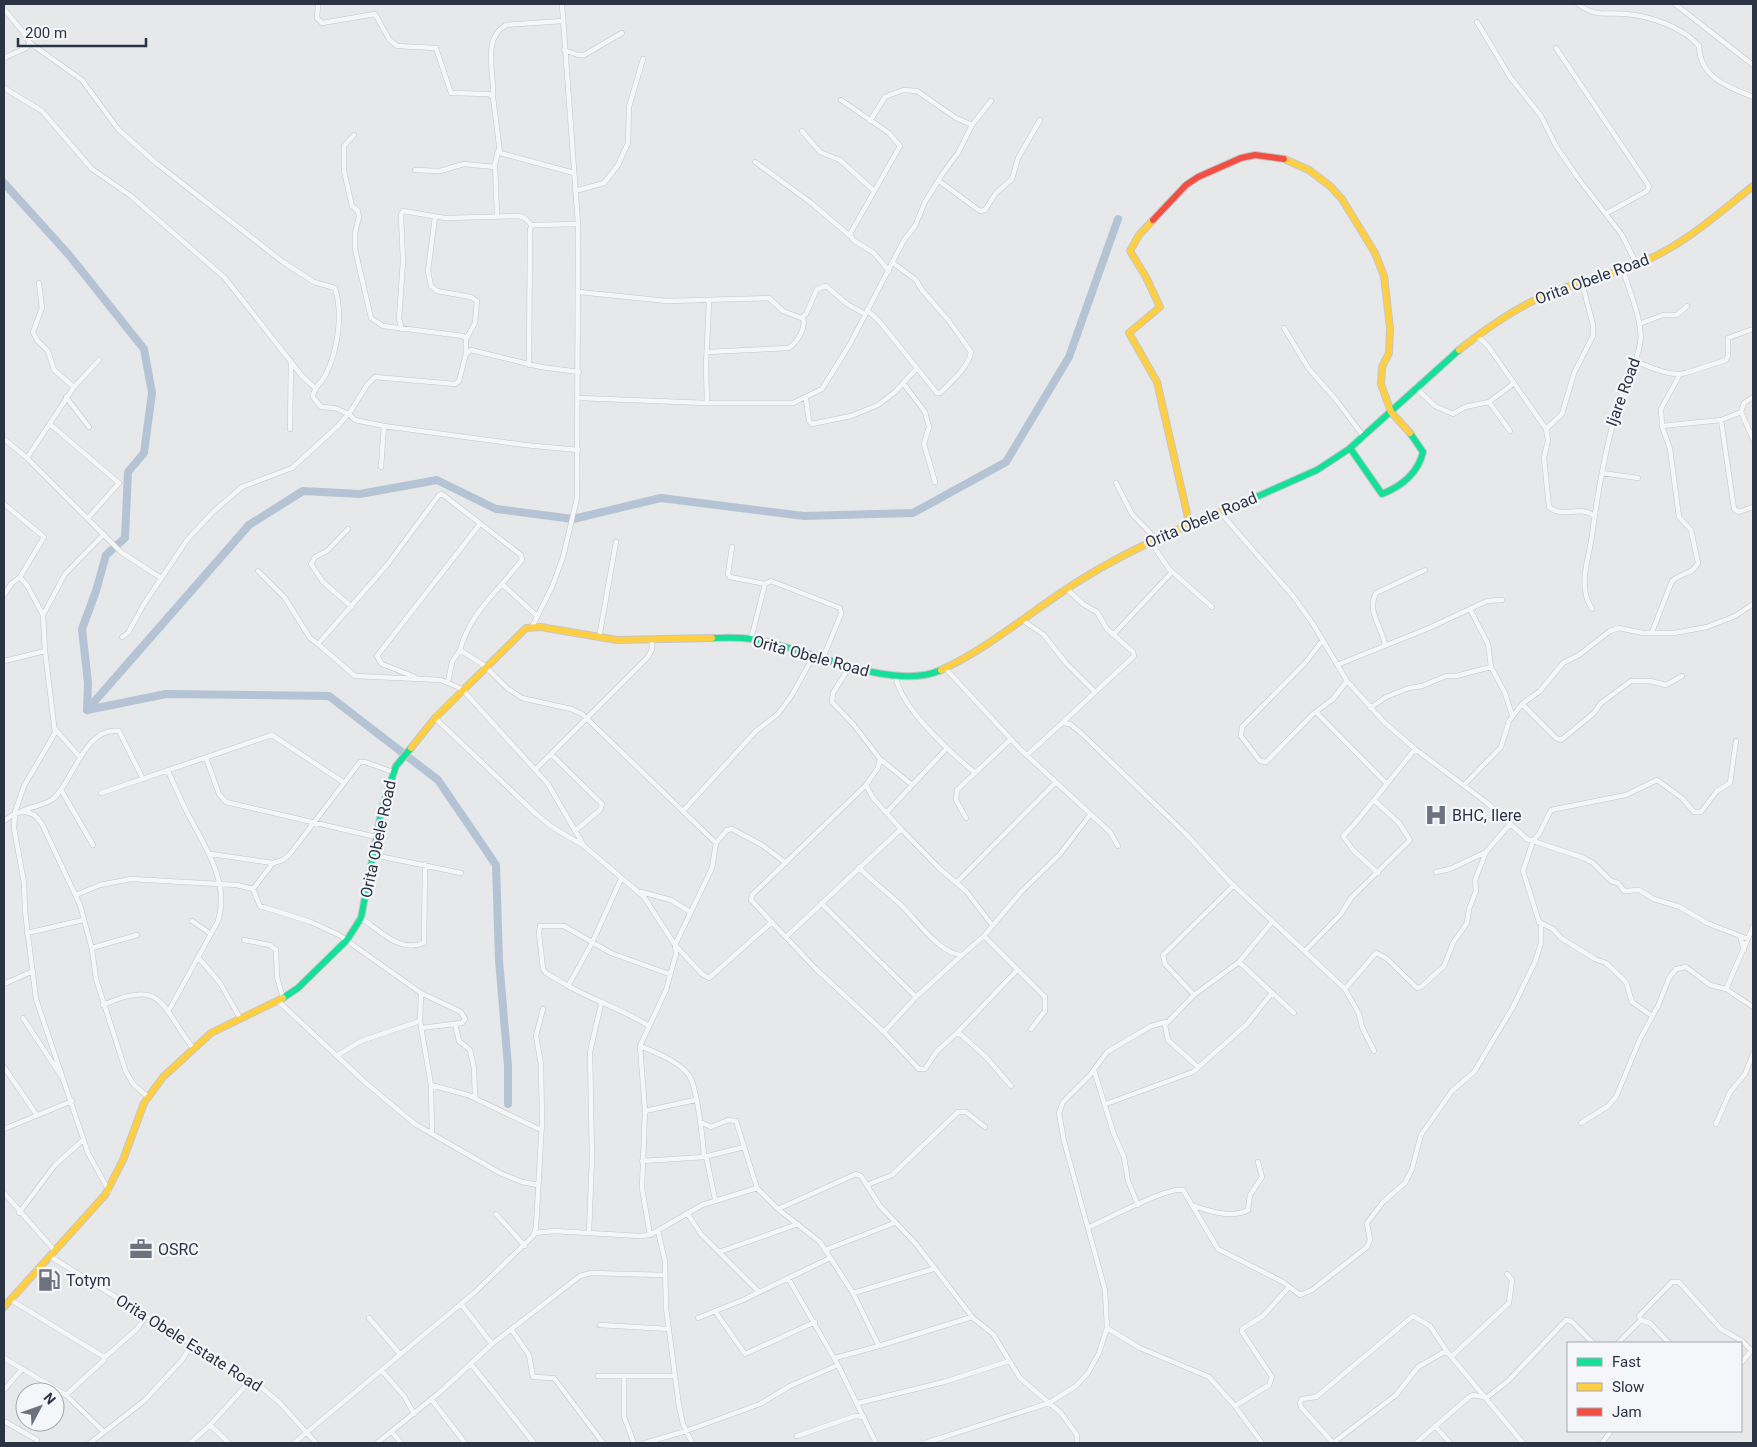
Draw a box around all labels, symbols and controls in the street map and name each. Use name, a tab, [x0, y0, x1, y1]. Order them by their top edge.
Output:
scale bar	[18, 15, 145, 47]
text: 200 m	[25, 24, 67, 42]
street label: Orita Obele Road	[1532, 250, 1652, 308]
street label: Ijare Road	[1602, 355, 1644, 429]
street label: Orita Obele Road	[1142, 488, 1260, 552]
street label: Orita Obele Road	[751, 631, 871, 681]
street label: Orita Obele Road	[356, 778, 400, 900]
hospital icon: BHC, Ilere	[1423, 802, 1449, 828]
place label: BHC, Ilere	[1452, 806, 1521, 825]
office icon: OSRC	[128, 1236, 154, 1262]
place label: OSRC	[158, 1240, 199, 1259]
fuel station icon: Totym	[36, 1267, 62, 1293]
place label: Totym	[66, 1271, 111, 1290]
street label: Orita Obele Estate Road	[112, 1290, 266, 1396]
legend	[1567, 1342, 1742, 1432]
text: Fast	[1612, 1353, 1641, 1371]
text: Slow	[1612, 1378, 1644, 1396]
north arrow	[15, 1382, 65, 1432]
text: N	[41, 1389, 59, 1407]
text: Jam	[1612, 1403, 1642, 1421]

